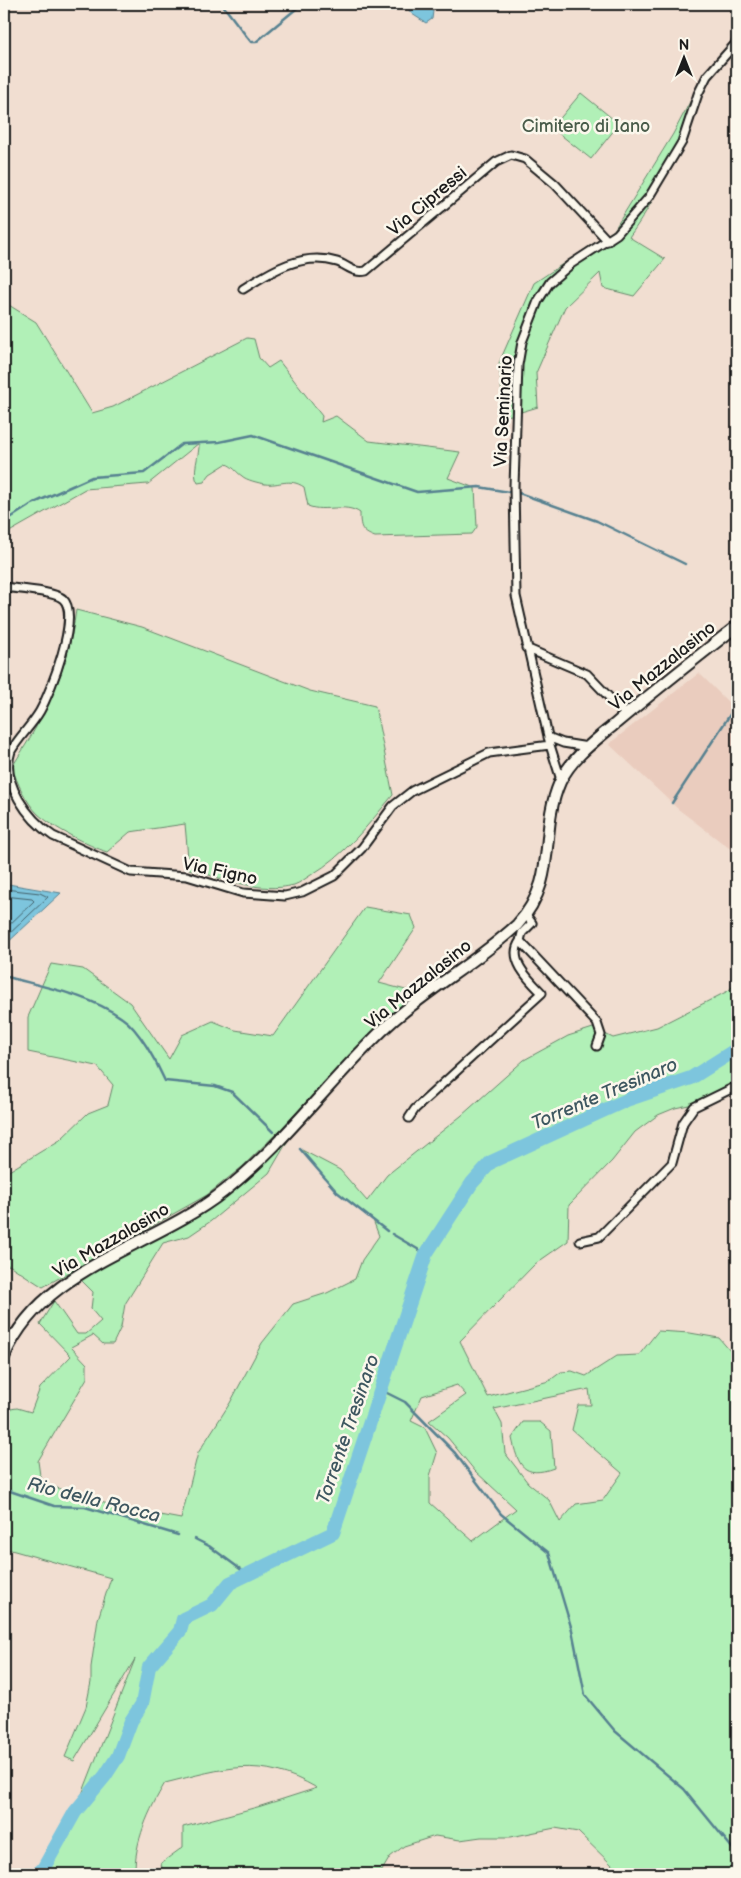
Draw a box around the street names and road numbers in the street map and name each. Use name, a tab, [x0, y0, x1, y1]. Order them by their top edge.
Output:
street label: Via Cipressi	[384, 162, 471, 241]
street label: Via Seminario	[490, 355, 517, 467]
street label: Via Mazzalasino	[605, 617, 720, 716]
street label: Via Figno	[180, 853, 259, 890]
street label: Via Mazzalasino	[361, 935, 476, 1034]
street label: Via Mazzalasino	[49, 1199, 173, 1282]

